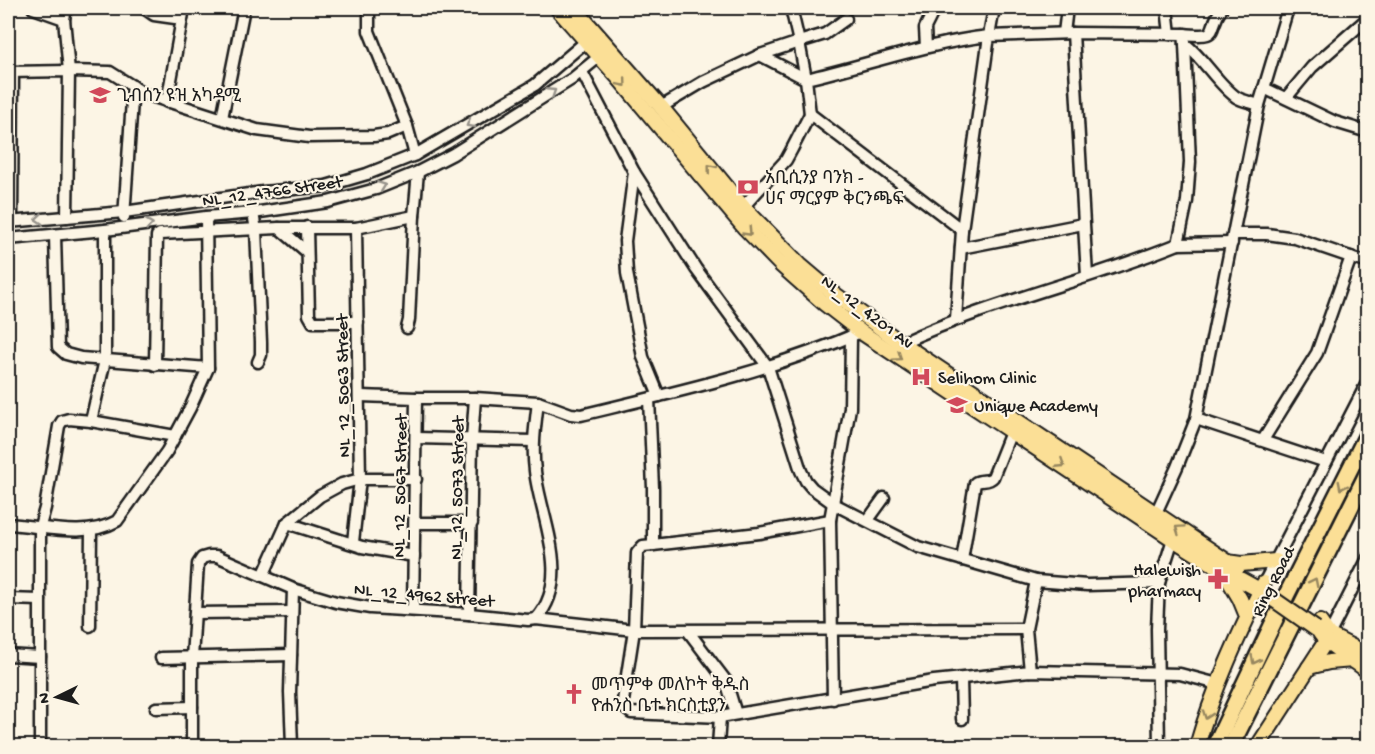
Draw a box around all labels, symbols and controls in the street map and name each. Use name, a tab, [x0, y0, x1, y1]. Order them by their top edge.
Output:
one-way arrow	[616, 76, 627, 87]
school or university icon: ጊብሰን ዩዝ አካዳሚ	[88, 83, 112, 107]
place label: ጊብሰን ዩዝ አካዳሚ	[117, 87, 241, 108]
one-way arrow	[546, 88, 557, 99]
one-way arrow	[466, 116, 476, 128]
one-way arrow	[707, 164, 718, 175]
place label: አቢሲንያ ባንክ - ሀና ማርያም ቅርንጫፍ	[765, 169, 904, 211]
street label: NL_12_4766 Street	[201, 172, 345, 213]
bank icon: አቢሲንያ ባንክ - ሀና ማርያም ቅርንጫፍ	[736, 175, 760, 199]
one-way arrow	[377, 181, 387, 194]
one-way arrow	[34, 212, 44, 225]
one-way arrow	[145, 218, 154, 231]
one-way arrow	[741, 225, 752, 236]
street label: NL_12_4201 Av	[816, 271, 917, 355]
street label: NL_12_5063 Street	[333, 312, 356, 458]
one-way arrow	[891, 350, 902, 361]
hospital icon: Selihom Clinic	[909, 365, 933, 389]
place label: Selihom Clinic	[938, 369, 1037, 390]
school or university icon: Unique Academy	[945, 393, 969, 417]
place label: Unique Academy	[974, 397, 1098, 418]
street label: NL_12_5067 Street	[390, 413, 413, 558]
street label: NL_12_5073 Street	[447, 414, 470, 560]
one-way arrow	[1054, 457, 1065, 468]
one-way arrow	[1338, 480, 1350, 491]
one-way arrow	[1175, 525, 1186, 536]
street label: Ring Road	[1248, 542, 1301, 621]
place label: Halewish pharmacy	[1127, 561, 1201, 603]
pharmacy icon: Halewish pharmacy	[1206, 567, 1230, 591]
one-way arrow	[1307, 577, 1318, 588]
street label: NL_12_4962 Street	[353, 580, 496, 613]
one-way arrow	[1250, 654, 1262, 665]
north arrow	[27, 667, 87, 727]
place label: መጥምቀ መለኮት ቅዱስ ዮሐንስ ቤተ ክርስቲያን	[591, 674, 750, 718]
church icon: መጥምቀ መለኮት ቅዱስ ዮሐንስ ቤተ ክርስቲያን	[562, 682, 586, 706]
text: N	[36, 691, 55, 704]
one-way arrow	[1202, 709, 1215, 719]

